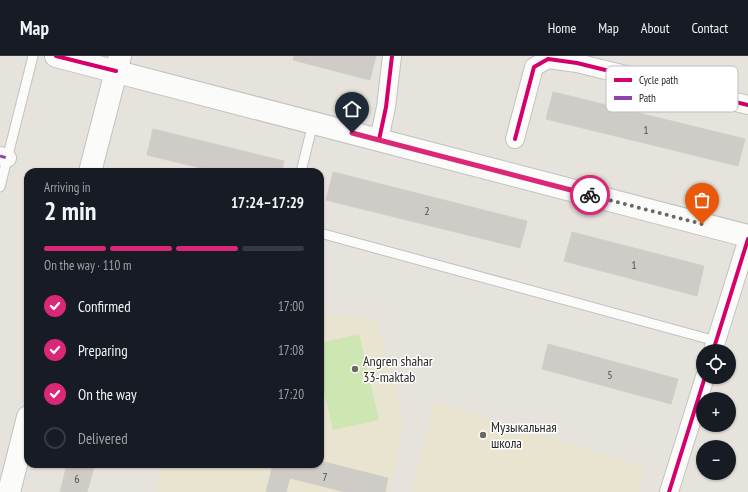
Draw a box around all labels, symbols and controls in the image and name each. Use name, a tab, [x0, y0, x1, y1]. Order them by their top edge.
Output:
text: Map	[20, 16, 49, 40]
text: Home	[548, 19, 576, 37]
text: Map	[598, 19, 619, 37]
text: About	[641, 19, 670, 37]
text: Contact	[692, 19, 728, 37]
legend	[606, 66, 738, 112]
text: Cycle path	[639, 73, 678, 87]
text: Path	[639, 91, 656, 105]
pin	[335, 92, 369, 133]
icon: home	[341, 98, 363, 120]
house number: 1	[643, 122, 649, 137]
courier	[570, 175, 610, 215]
text: Arriving in	[44, 179, 91, 196]
pin	[685, 183, 719, 224]
icon: bike	[579, 184, 601, 206]
icon: bag	[691, 189, 713, 211]
text: 17:24–17:29	[231, 193, 304, 212]
text: 2 min	[44, 194, 97, 227]
house number: 2	[424, 203, 430, 218]
text: On the way · 110 m	[44, 257, 131, 274]
house number: 1	[631, 257, 637, 272]
icon: check	[44, 295, 66, 317]
text: Confirmed	[78, 297, 131, 316]
text: 17:00	[278, 298, 304, 315]
icon: check	[44, 339, 66, 361]
text: Preparing	[78, 341, 128, 360]
text: 17:08	[278, 342, 304, 359]
map controls	[696, 344, 736, 480]
button: locate	[696, 344, 736, 384]
place label: Angren shahar 33-maktab	[363, 352, 433, 386]
marker: Angren shahar 33-maktab	[350, 364, 360, 374]
house number: 5	[607, 367, 613, 382]
icon: check	[44, 383, 66, 405]
text: On the way	[78, 385, 137, 404]
text: 17:20	[278, 386, 304, 403]
button: +	[696, 392, 736, 432]
place label: Музыкальная школа	[491, 418, 557, 452]
text: Delivered	[78, 429, 128, 448]
marker: Музыкальная школа	[478, 430, 488, 440]
button: −	[696, 440, 736, 480]
house number: 7	[322, 469, 328, 484]
house number: 6	[74, 471, 80, 486]

